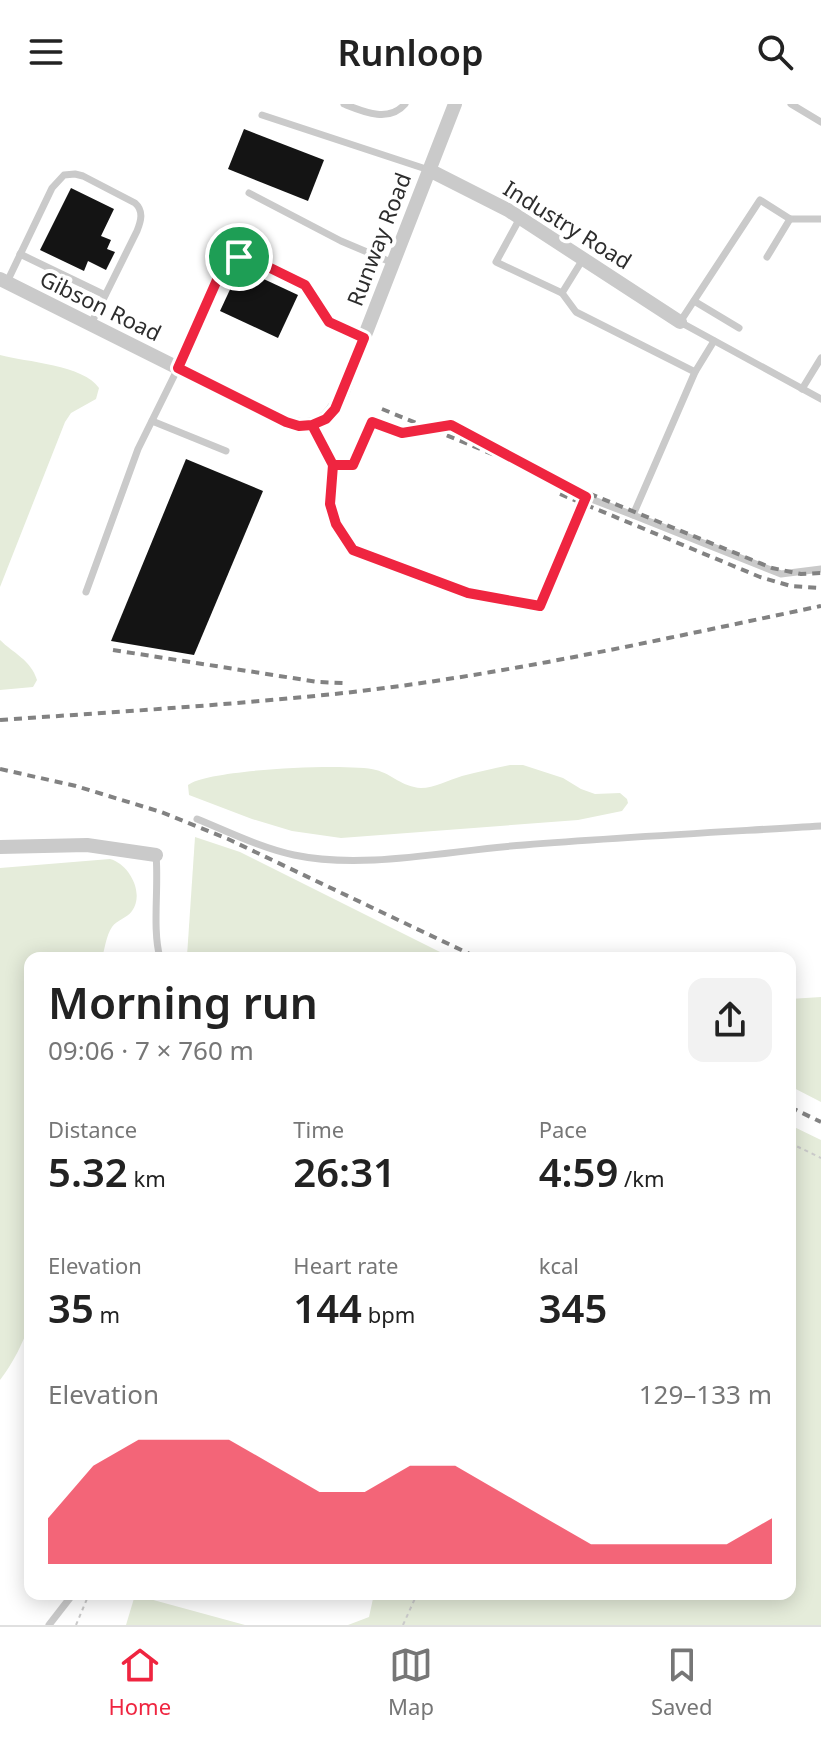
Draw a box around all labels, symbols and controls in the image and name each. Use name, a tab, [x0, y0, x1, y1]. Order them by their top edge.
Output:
text: Runloop	[337, 28, 484, 77]
icon: menu	[24, 30, 68, 74]
icon: search	[753, 30, 797, 74]
street label: Runway Road	[339, 168, 417, 310]
street label: Industry Road	[498, 173, 638, 275]
pin	[205, 223, 273, 291]
icon: arrive	[217, 235, 261, 279]
street label: Gibson Road	[35, 263, 167, 347]
text: Morning run	[48, 972, 318, 1032]
button: share	[688, 978, 772, 1062]
text: 09:06 · 7 × 760 m	[48, 1032, 254, 1068]
text: Distance	[48, 1114, 137, 1144]
text: Time	[293, 1114, 344, 1144]
text: Pace	[539, 1114, 587, 1144]
text: 5.32	[48, 1144, 128, 1199]
text: 26:31	[293, 1144, 396, 1199]
text: 4:59	[539, 1144, 618, 1199]
text: km	[128, 1163, 166, 1193]
text: /km	[618, 1163, 665, 1193]
text: Elevation	[48, 1250, 142, 1280]
text: Heart rate	[293, 1250, 398, 1280]
text: kcal	[539, 1250, 579, 1280]
text: 35	[48, 1280, 94, 1335]
text: 144	[293, 1280, 362, 1335]
text: 345	[539, 1280, 607, 1335]
text: m	[94, 1299, 120, 1329]
text: bpm	[362, 1299, 415, 1329]
text: Elevation	[48, 1376, 159, 1412]
text: 129–133 m	[639, 1376, 772, 1412]
tab: Home	[109, 1643, 171, 1721]
tab: Map	[388, 1643, 434, 1721]
tab: Saved	[651, 1643, 712, 1721]

